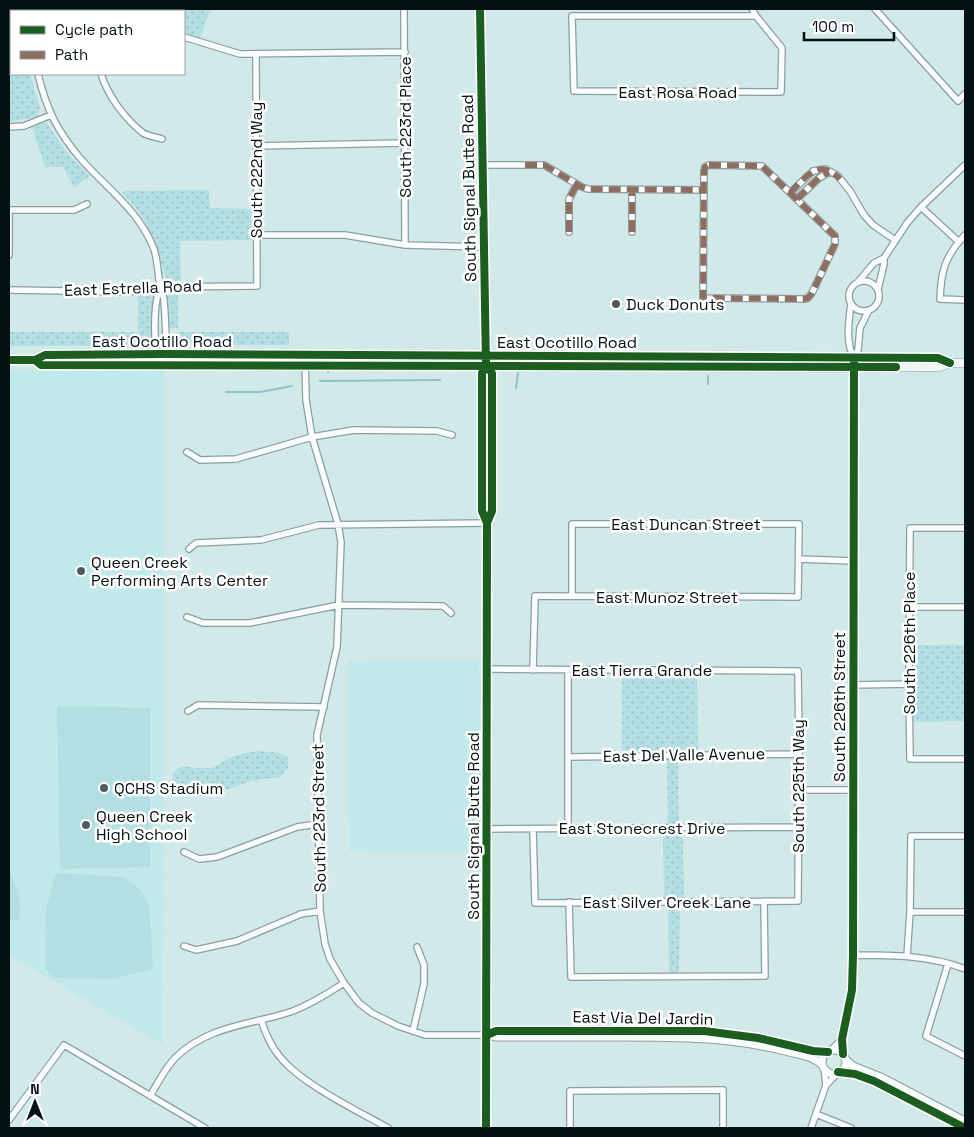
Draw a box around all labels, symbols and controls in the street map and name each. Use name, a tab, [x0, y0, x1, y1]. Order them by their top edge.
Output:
legend	[10, 10, 185, 75]
scale bar	[804, 10, 894, 42]
text: 100 m	[812, 17, 854, 36]
text: Cycle path	[55, 20, 133, 39]
text: Path	[55, 45, 88, 64]
street label: South 223rd Place	[395, 56, 416, 198]
street label: East Rosa Road	[619, 82, 737, 103]
street label: South Signal Butte Road	[457, 94, 481, 282]
street label: South 222nd Way	[246, 102, 267, 238]
street label: East Estrella Road	[64, 275, 202, 301]
place label: Duck Donuts	[626, 294, 724, 315]
marker: Duck Donuts	[610, 298, 622, 310]
street label: East Ocotillo Road	[92, 331, 232, 352]
street label: East Ocotillo Road	[497, 332, 637, 353]
street label: East Duncan Street	[611, 514, 761, 535]
place label: Queen Creek Performing Arts Center	[91, 552, 268, 591]
marker: Queen Creek Performing Arts Center	[75, 565, 87, 577]
street label: South 226th Place	[899, 572, 920, 714]
street label: East Munoz Street	[596, 587, 738, 608]
street label: South 226th Street	[829, 632, 850, 782]
street label: East Tierra Grande	[572, 660, 712, 681]
street label: South 225th Way	[788, 719, 809, 853]
street label: South Signal Butte Road	[463, 732, 484, 920]
street label: South 223rd Street	[307, 743, 331, 893]
street label: East Del Valle Avenue	[603, 743, 765, 767]
place label: QCHS Stadium	[114, 778, 223, 799]
marker: QCHS Stadium	[98, 782, 110, 794]
place label: Queen Creek High School	[96, 806, 193, 845]
street label: East Stonecrest Drive	[559, 818, 725, 839]
marker: Queen Creek High School	[80, 819, 92, 831]
street label: East Silver Creek Lane	[583, 892, 751, 913]
street label: East Via Del Jardin	[572, 1006, 714, 1030]
north arrow	[10, 1077, 60, 1127]
text: N	[30, 1080, 40, 1098]

